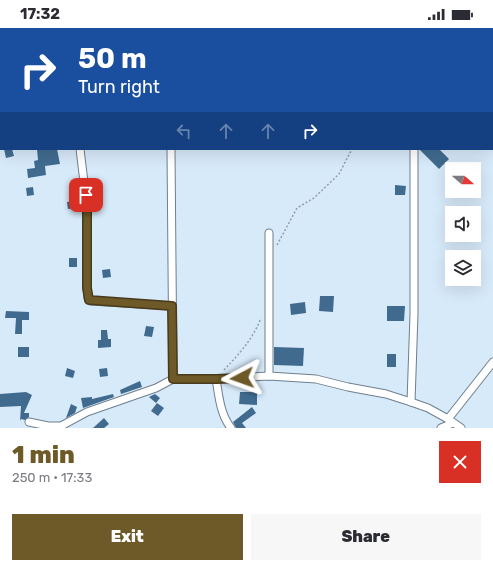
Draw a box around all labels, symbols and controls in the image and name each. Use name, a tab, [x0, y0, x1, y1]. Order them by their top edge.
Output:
text: 17:32	[20, 5, 60, 23]
text: 50 m	[78, 42, 147, 75]
icon: right	[12, 44, 64, 96]
text: Turn right	[78, 76, 160, 98]
icon: left	[173, 120, 195, 142]
icon: ahead	[215, 120, 237, 142]
icon: ahead	[257, 120, 279, 142]
icon: right	[299, 120, 321, 142]
north arrow	[445, 162, 481, 198]
map controls	[445, 162, 481, 286]
pin	[69, 178, 103, 212]
icon: arrive	[75, 184, 97, 206]
button: sound	[445, 206, 481, 242]
button: layers	[445, 250, 481, 286]
position arrow	[221, 357, 263, 399]
text: 1 min	[12, 441, 75, 469]
button: close	[439, 441, 481, 483]
text: 250 m · 17:33	[12, 470, 92, 485]
button: Exit	[12, 514, 243, 560]
button: Share	[251, 514, 481, 560]

